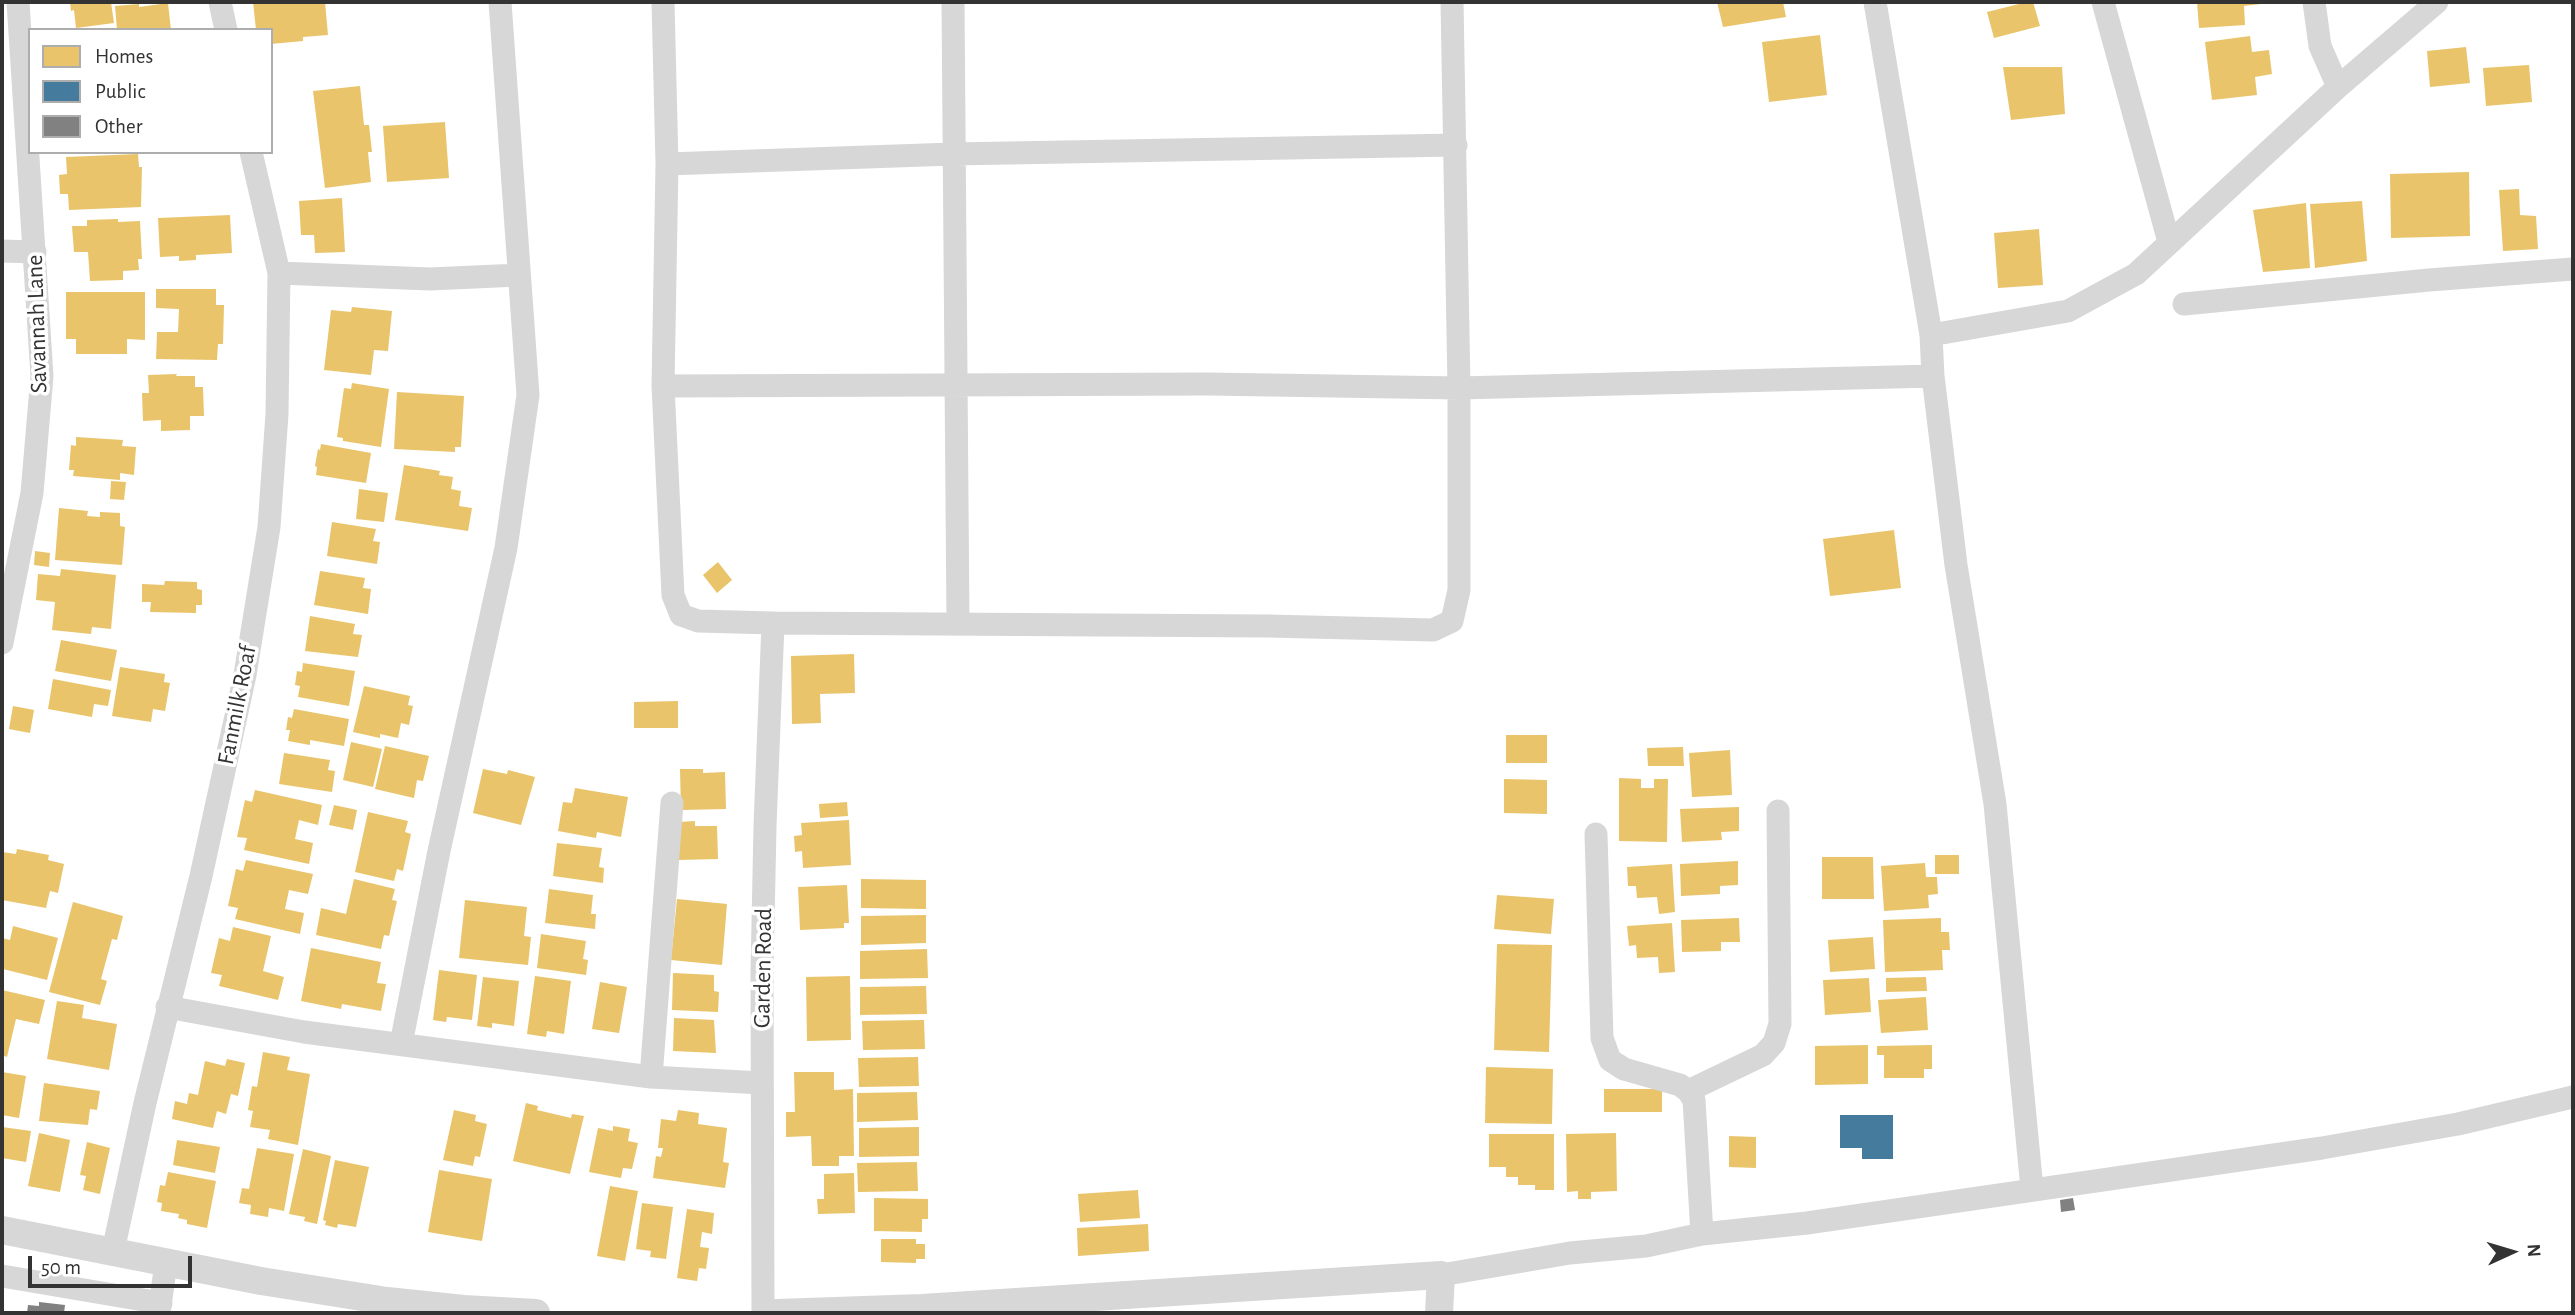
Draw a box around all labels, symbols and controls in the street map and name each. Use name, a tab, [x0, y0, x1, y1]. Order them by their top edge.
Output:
legend	[28, 28, 273, 154]
text: Homes	[95, 46, 153, 67]
text: Public	[95, 81, 145, 102]
text: Other	[95, 116, 142, 137]
street label: Savannah Lane	[20, 254, 54, 394]
street label: Fanmilk Roaf	[211, 643, 263, 767]
street label: Garden Road	[748, 908, 778, 1028]
north arrow	[2477, 1217, 2547, 1287]
scale bar	[32, 1242, 196, 1286]
text: N	[2524, 1243, 2543, 1258]
text: 50 m	[41, 1257, 81, 1278]

